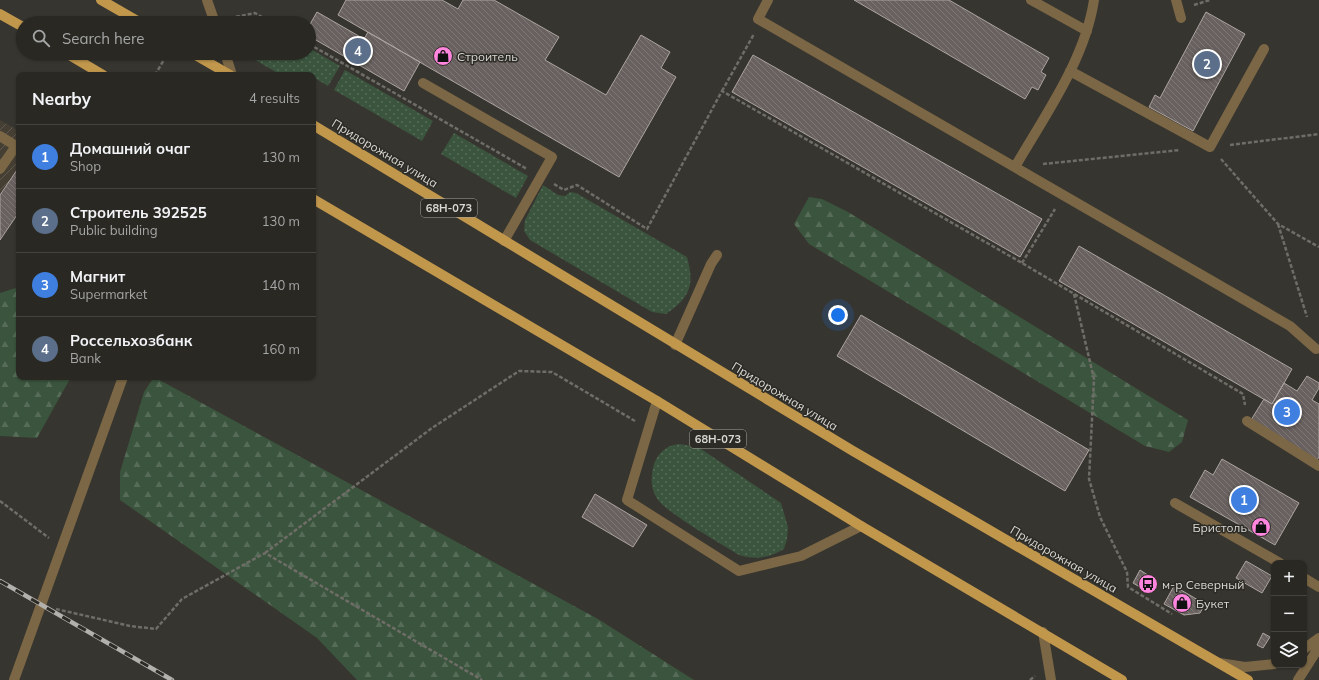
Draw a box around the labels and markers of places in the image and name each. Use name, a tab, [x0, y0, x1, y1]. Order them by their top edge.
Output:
pin: 4	[345, 36, 371, 66]
shop icon: Строитель	[432, 45, 454, 67]
place label: Строитель	[457, 49, 518, 64]
pin: 2	[1194, 49, 1220, 79]
pin: 3	[1274, 397, 1300, 427]
pin: 1	[1231, 485, 1257, 515]
shop icon: Бристоль	[1250, 516, 1272, 538]
place label: Бристоль	[1192, 520, 1247, 535]
bus stop icon: м-р Северный	[1137, 573, 1159, 595]
place label: м-р Северный	[1162, 577, 1244, 592]
shop icon: Букет	[1171, 592, 1193, 614]
place label: Букет	[1196, 596, 1230, 611]

